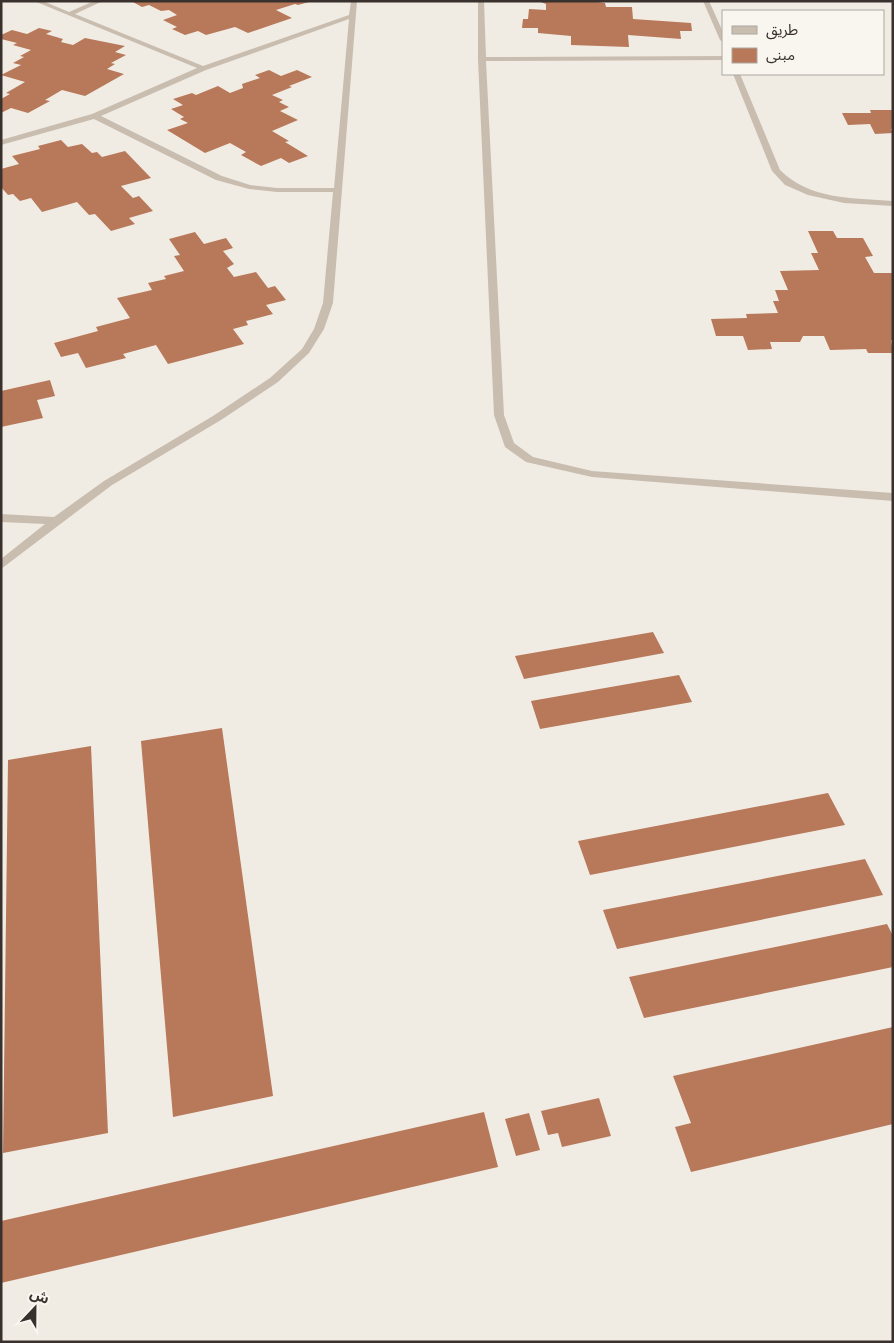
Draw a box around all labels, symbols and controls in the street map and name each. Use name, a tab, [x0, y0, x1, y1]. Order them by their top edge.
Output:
legend	[722, 10, 884, 75]
text: طريق	[766, 20, 798, 40]
text: مبنى	[766, 45, 795, 64]
north arrow	[10, 1283, 60, 1333]
text: ش	[28, 1284, 52, 1308]

